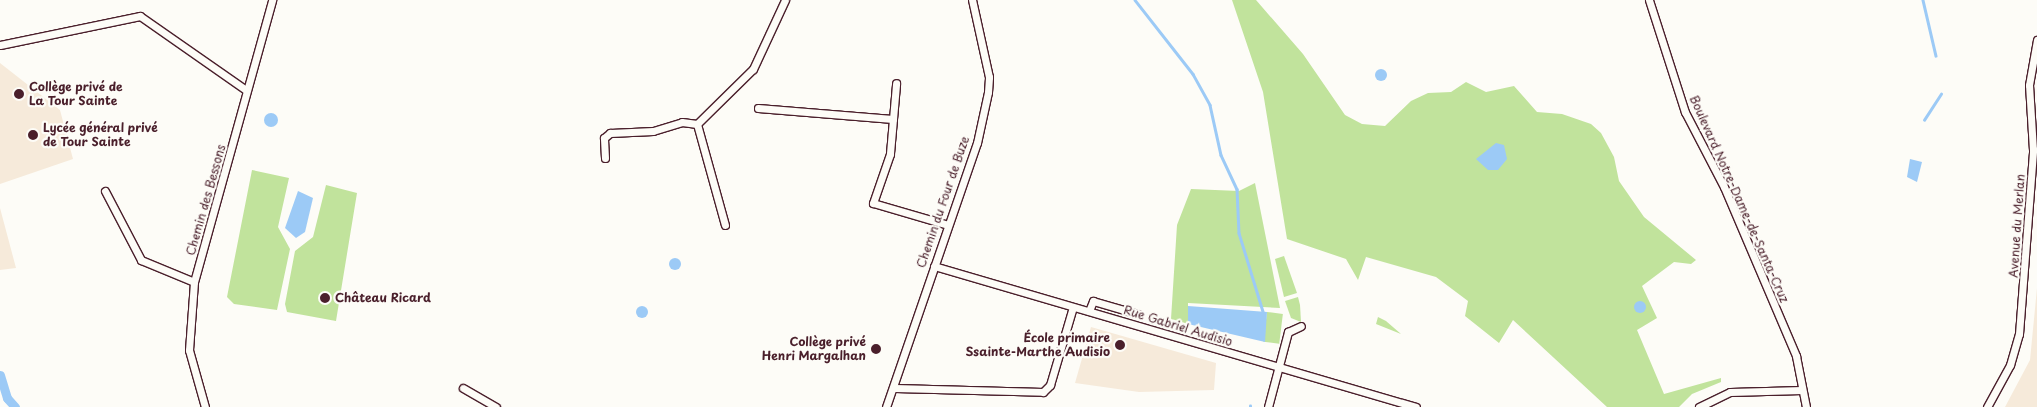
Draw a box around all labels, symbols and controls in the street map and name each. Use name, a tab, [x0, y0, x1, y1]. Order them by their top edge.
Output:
place label: Collège privé de La Tour Sainte	[29, 80, 124, 108]
marker: Collège privé de La Tour Sainte	[13, 88, 25, 100]
street label: Boulevard Notre-Dame-de-Santa-Cruz	[1687, 93, 1791, 305]
place label: Lycée général privé de Tour Sainte	[43, 121, 159, 149]
marker: Lycée général privé de Tour Sainte	[27, 129, 39, 141]
street label: Chemin du Four de Buze	[914, 134, 972, 270]
street label: Chemin des Bessons	[183, 143, 229, 257]
street label: Avenue du Merlan	[2006, 174, 2028, 278]
place label: Château Ricard	[335, 291, 431, 305]
marker: Château Ricard	[319, 292, 331, 304]
street label: Rue Gabriel Audisio	[1121, 302, 1235, 350]
place label: École primaire Ssainte-Marthe Audisio	[965, 331, 1110, 359]
place label: Collège privé Henri Margalhan	[762, 335, 866, 363]
marker: École primaire Ssainte-Marthe Audisio	[1114, 339, 1126, 351]
marker: Collège privé Henri Margalhan	[870, 343, 882, 355]

